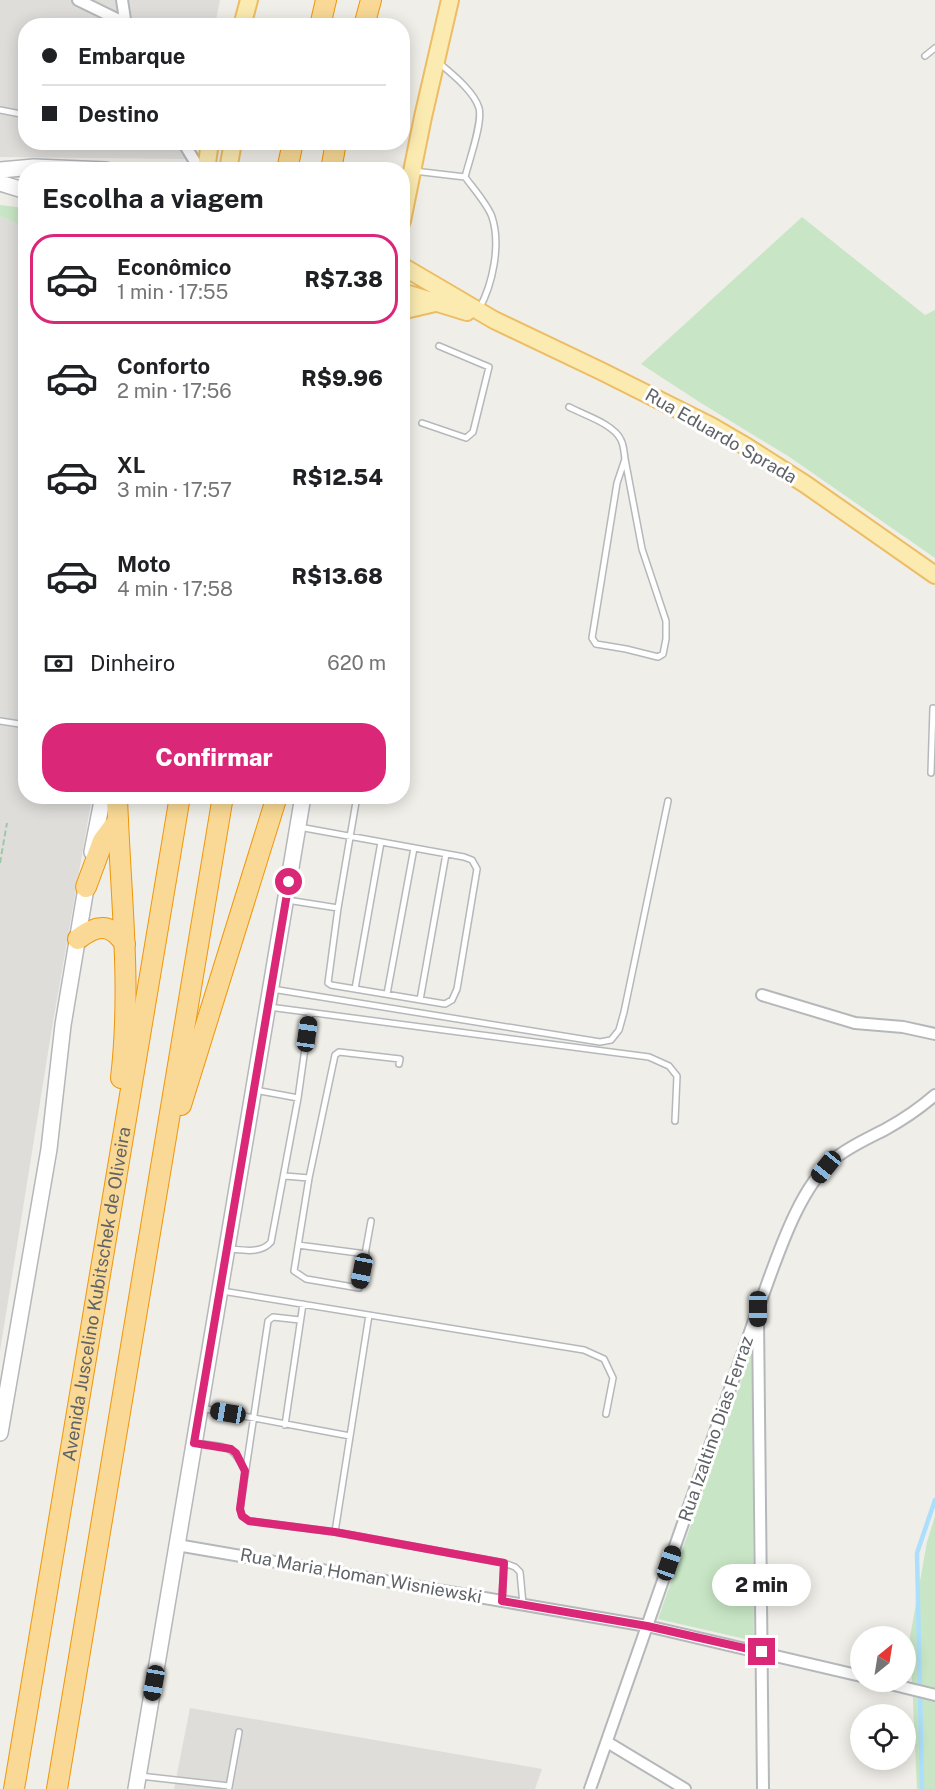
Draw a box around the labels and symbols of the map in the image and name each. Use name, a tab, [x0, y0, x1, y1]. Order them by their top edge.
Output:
street label: Rua Eduardo Sprada	[642, 384, 801, 487]
route start	[275, 868, 302, 895]
car	[296, 1015, 318, 1053]
street label: Avenida Juscelino Kubitschek de Oliveira	[58, 1125, 135, 1463]
car	[808, 1147, 844, 1187]
car	[350, 1252, 374, 1290]
car	[749, 1291, 767, 1327]
street label: Rua Izaltino Dias Ferraz	[674, 1333, 757, 1524]
car	[209, 1401, 247, 1425]
car	[655, 1543, 683, 1583]
street label: Rua Maria Homan Wisniewski	[238, 1544, 484, 1607]
callout: 2 min	[712, 1565, 812, 1607]
north arrow	[850, 1626, 916, 1692]
route end	[748, 1638, 775, 1665]
car	[142, 1664, 166, 1702]

